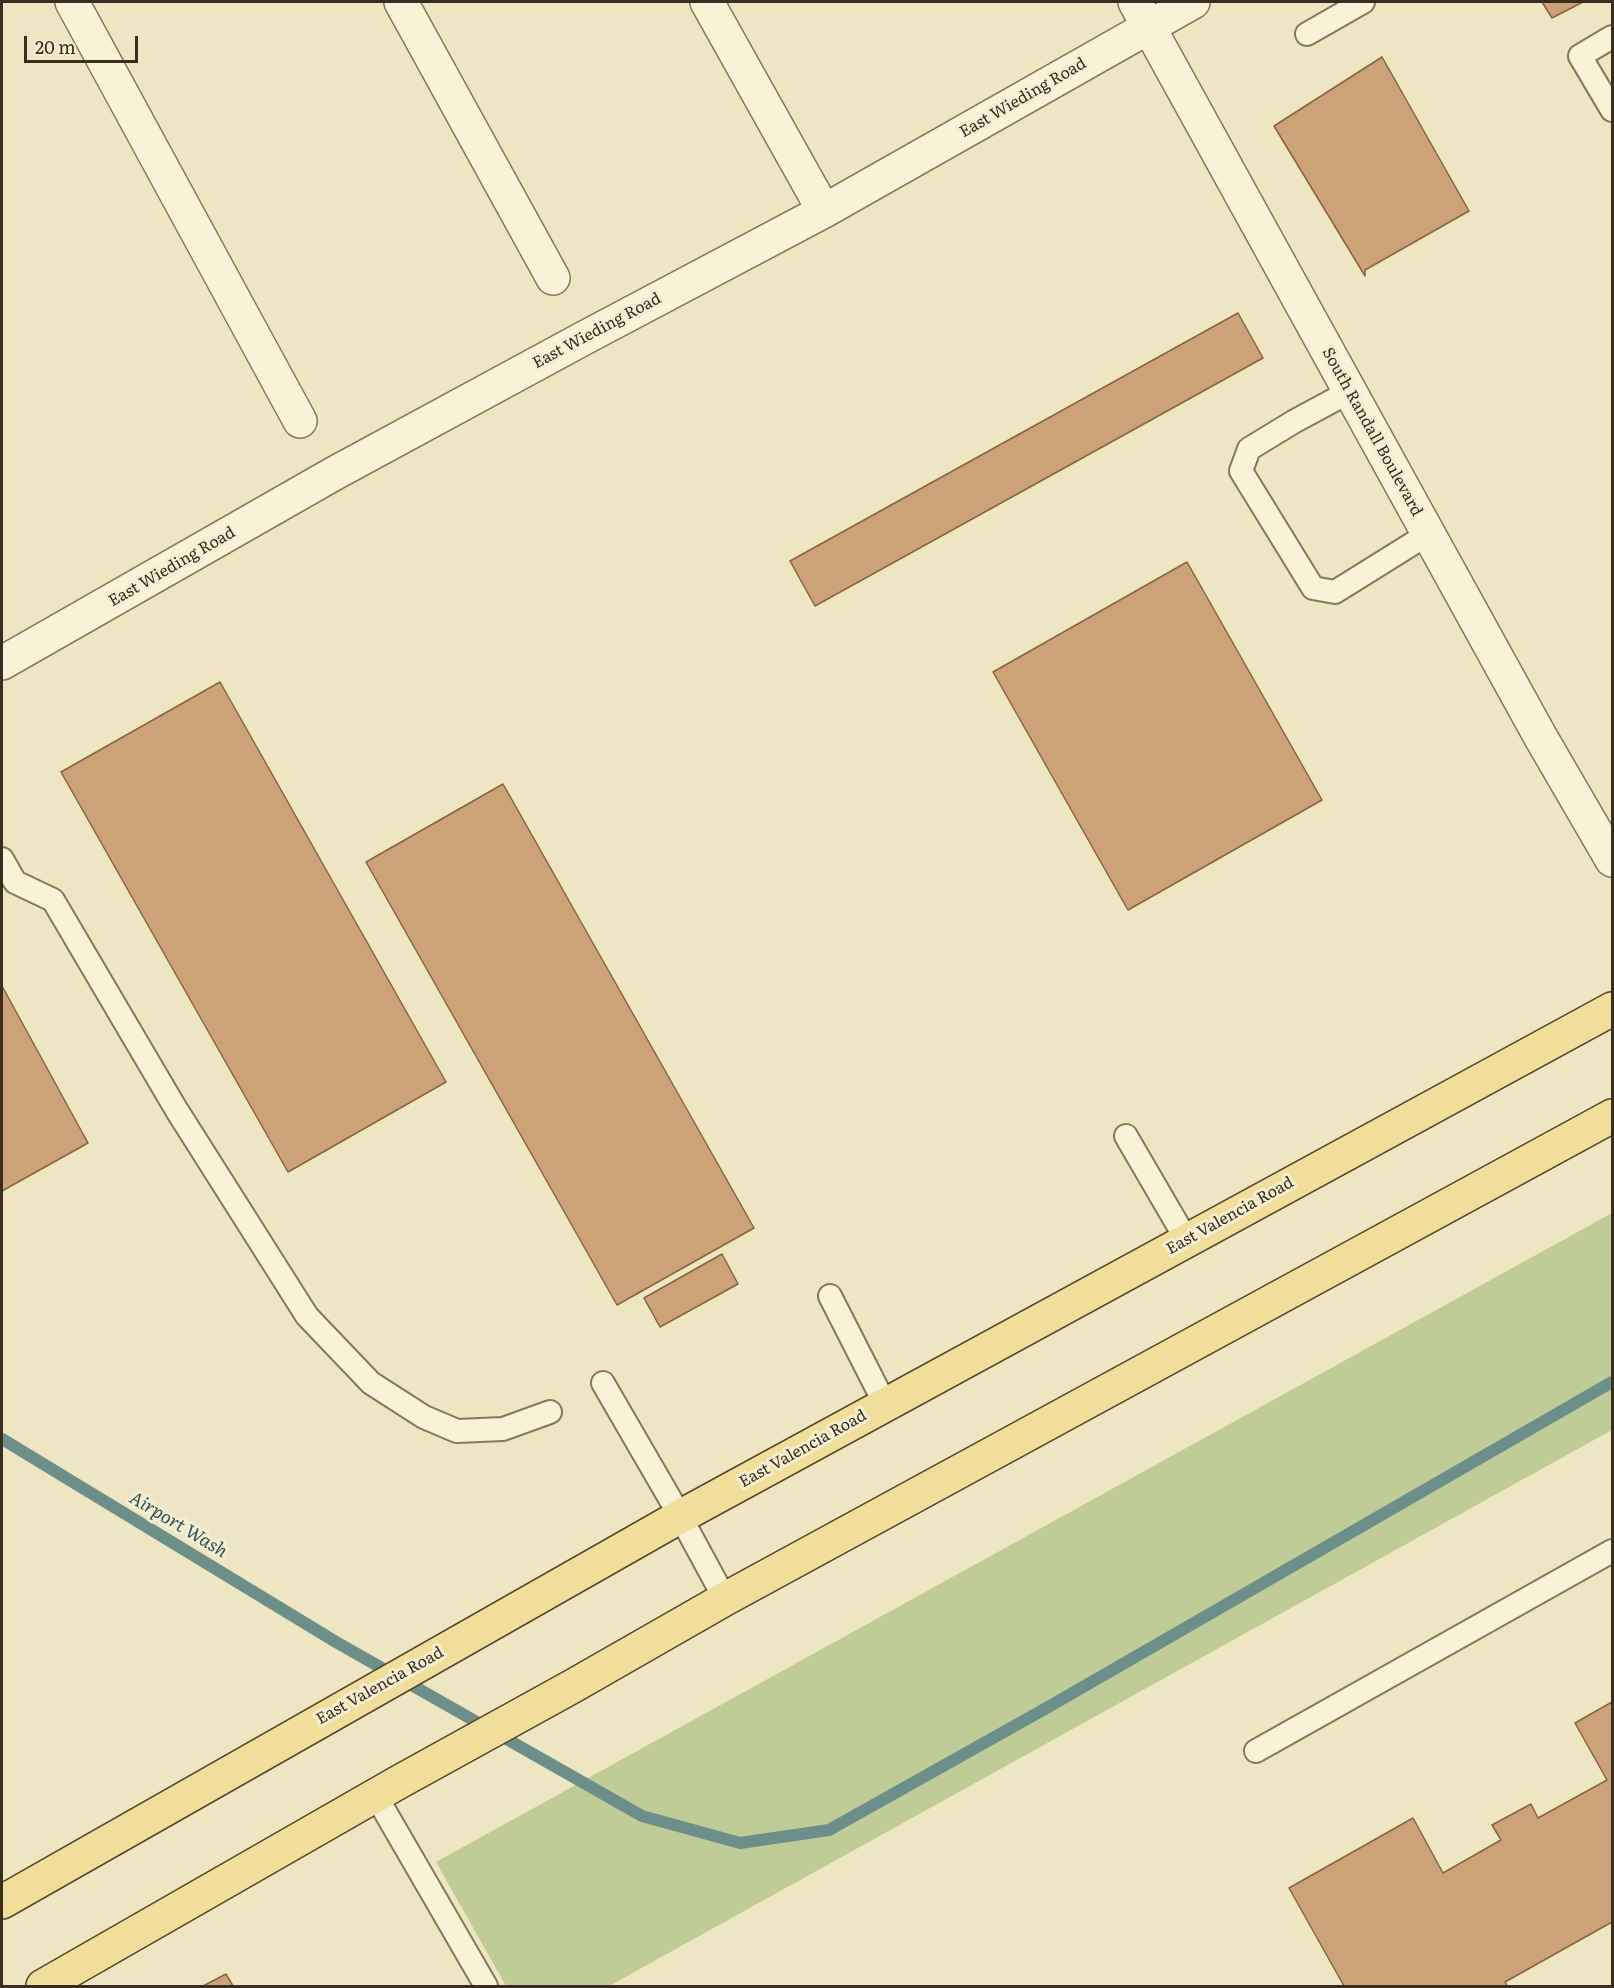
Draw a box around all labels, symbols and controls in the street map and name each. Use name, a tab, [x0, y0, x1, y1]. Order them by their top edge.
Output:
scale bar	[27, 24, 141, 62]
text: 20 m	[35, 33, 76, 60]
street label: East Wieding Road	[956, 54, 1090, 142]
street label: East Wieding Road	[529, 289, 665, 373]
street label: South Randall Boulevard	[1318, 344, 1426, 520]
street label: East Wieding Road	[105, 523, 239, 611]
street label: East Valencia Road	[1163, 1173, 1297, 1259]
street label: East Valencia Road	[736, 1406, 870, 1492]
water label: Airport Wash	[125, 1487, 231, 1563]
street label: East Valencia Road	[313, 1643, 447, 1729]

